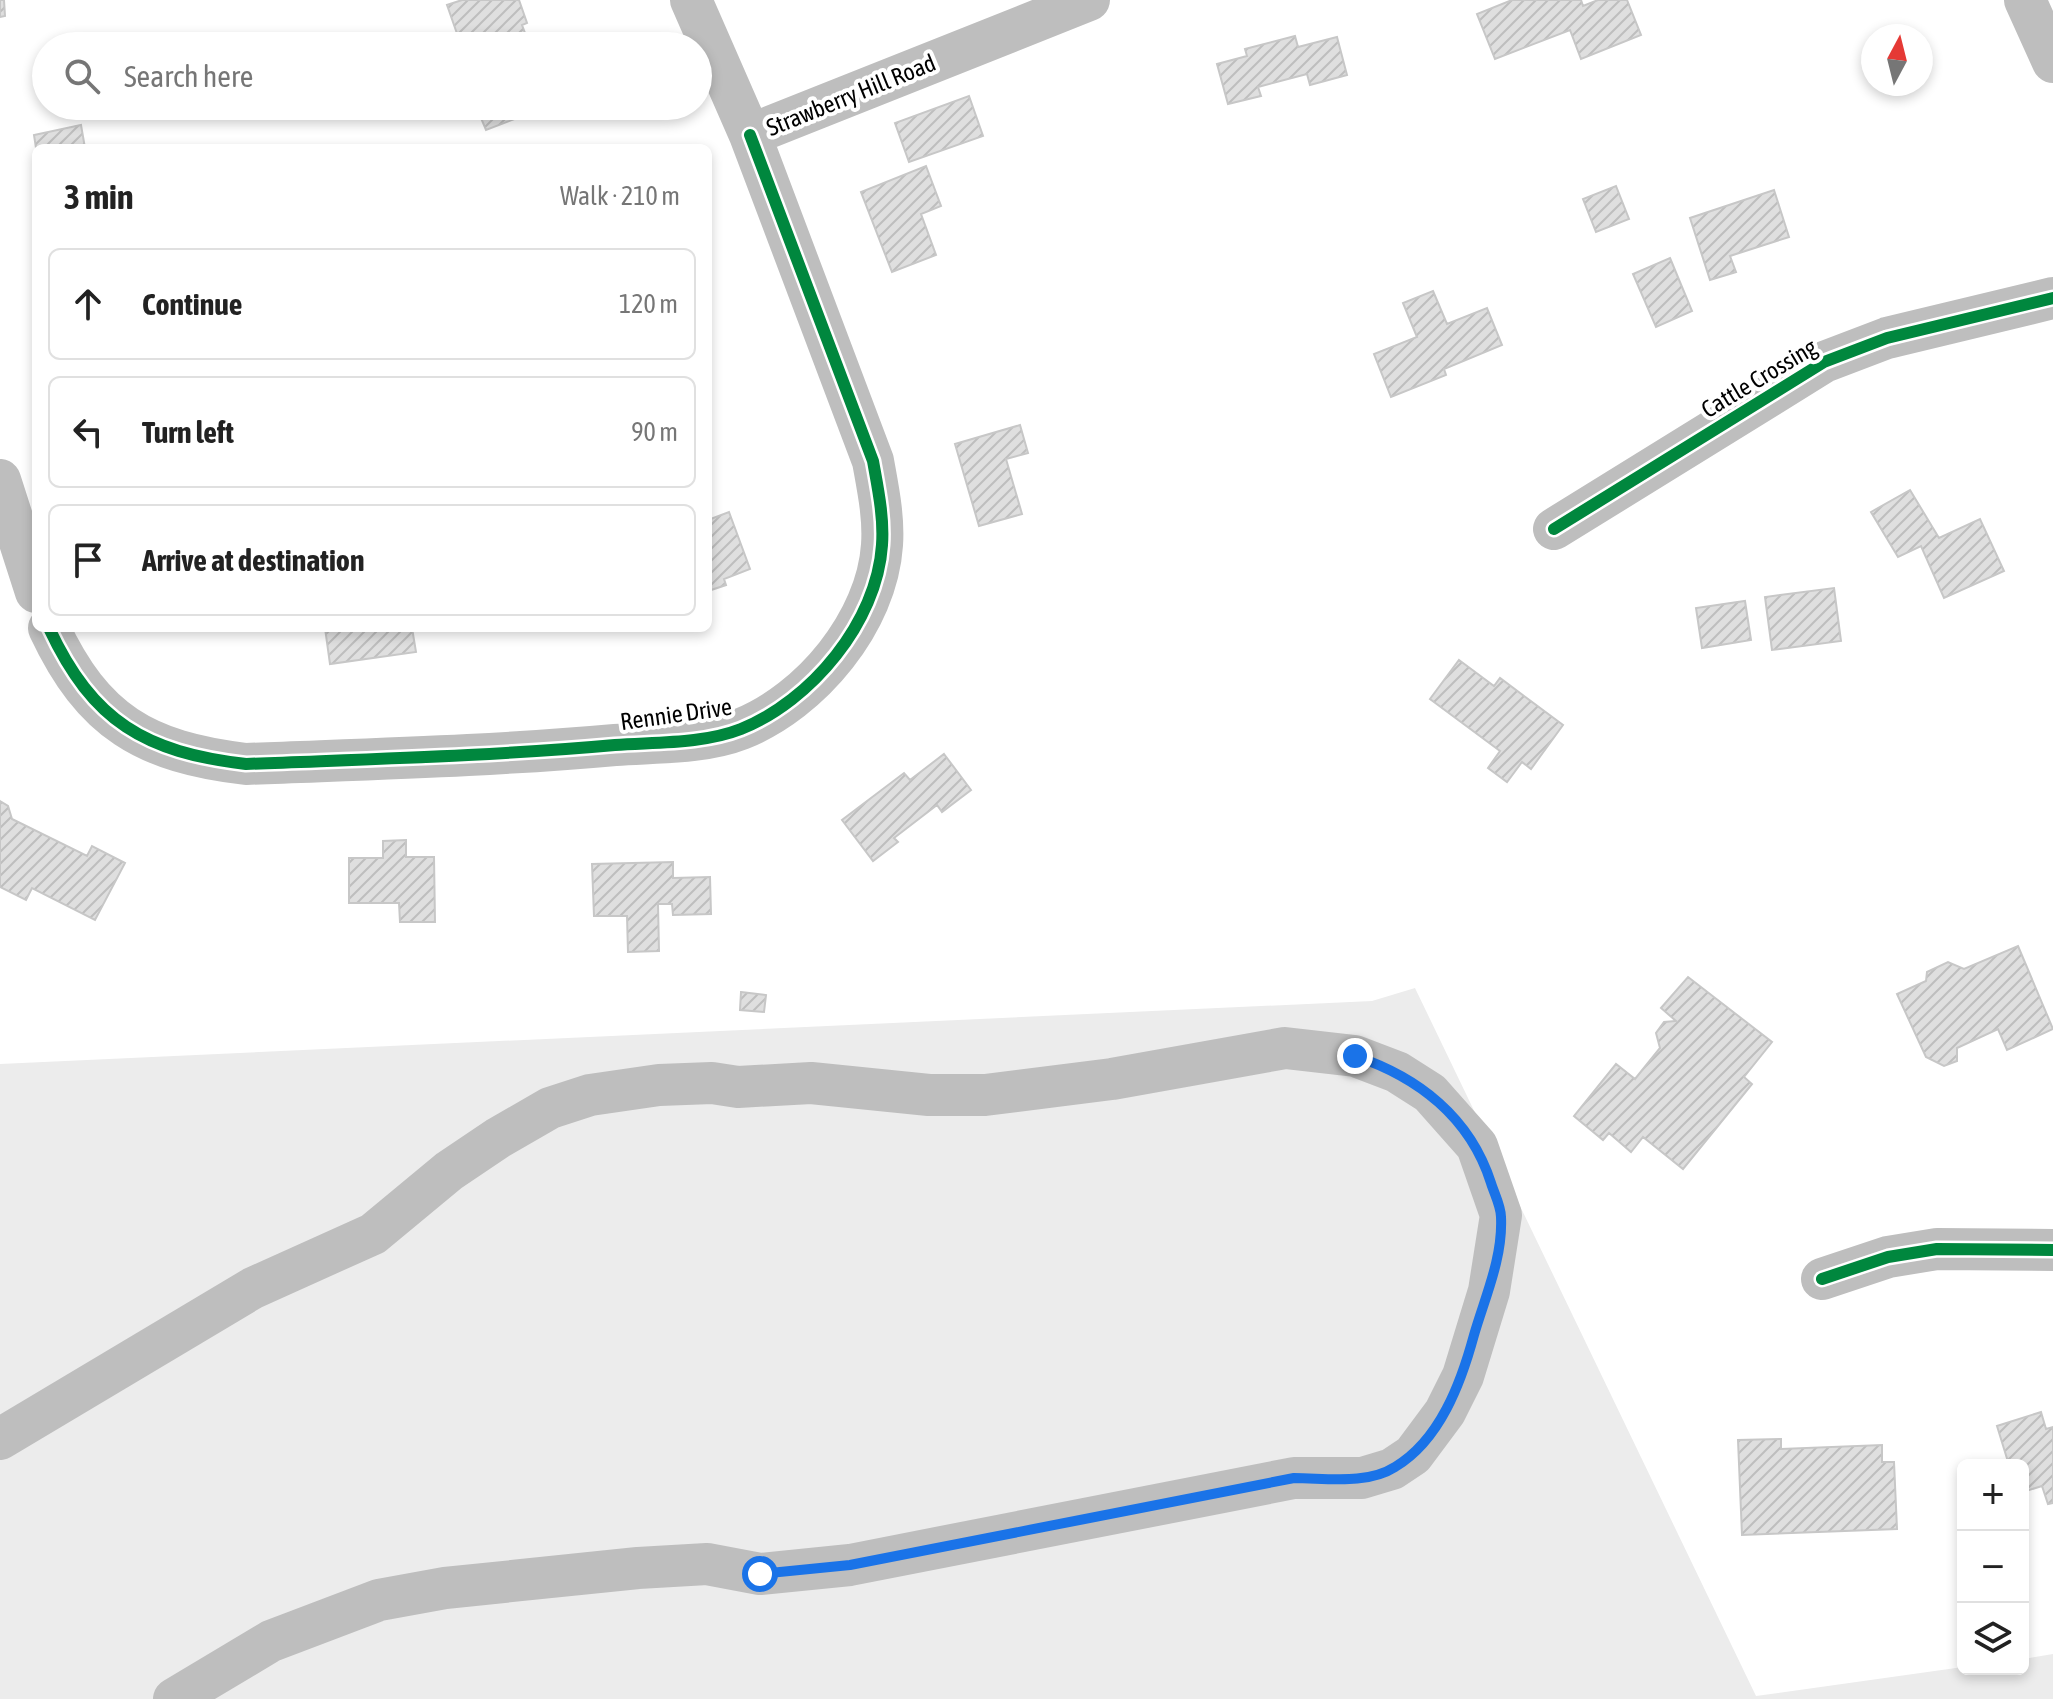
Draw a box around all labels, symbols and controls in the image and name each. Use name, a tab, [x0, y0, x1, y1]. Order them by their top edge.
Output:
north arrow	[1861, 24, 1933, 96]
search box	[32, 32, 712, 120]
street label: Strawberry Hill Road	[763, 49, 939, 141]
icon: search	[60, 54, 104, 98]
text: Search here	[124, 59, 253, 93]
text: 3 min	[64, 177, 133, 216]
text: Walk · 210 m	[560, 181, 680, 211]
icon: ahead	[66, 282, 110, 326]
text: Continue	[142, 287, 242, 321]
text: 120 m	[619, 289, 678, 319]
street label: Cattle Crossing	[1696, 333, 1822, 423]
icon: left	[66, 410, 110, 454]
text: Turn left	[142, 415, 234, 449]
text: 90 m	[631, 417, 678, 447]
icon: arrive	[66, 538, 110, 582]
text: Arrive at destination	[142, 543, 364, 577]
street label: Rennie Drive	[618, 693, 734, 735]
route end	[1337, 1038, 1373, 1074]
map controls	[1957, 1459, 2029, 1675]
button: +	[1957, 1459, 2029, 1531]
button: −	[1957, 1531, 2029, 1603]
route start	[742, 1556, 778, 1592]
button: layers	[1957, 1603, 2029, 1675]

